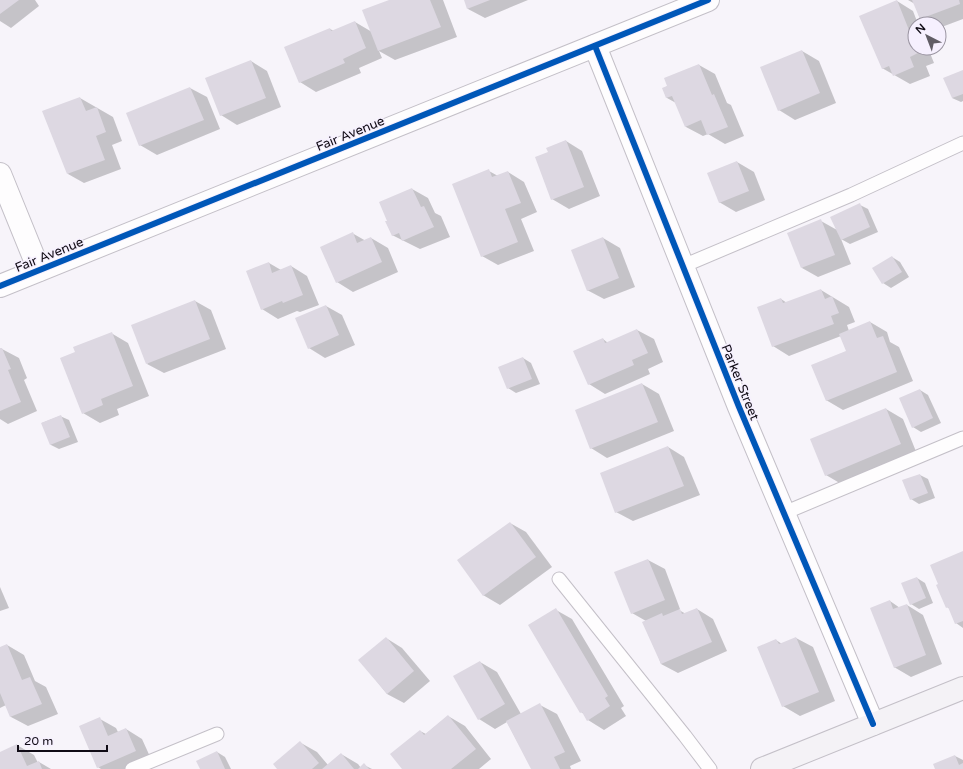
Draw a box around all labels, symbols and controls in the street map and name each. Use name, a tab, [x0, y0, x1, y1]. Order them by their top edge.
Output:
north arrow	[907, 16, 947, 56]
text: N	[913, 21, 928, 37]
street label: Fair Avenue	[314, 113, 387, 155]
street label: Fair Avenue	[13, 234, 86, 276]
street label: Parker Street	[718, 342, 763, 423]
scale bar	[18, 727, 107, 753]
text: 20 m	[24, 734, 53, 748]

